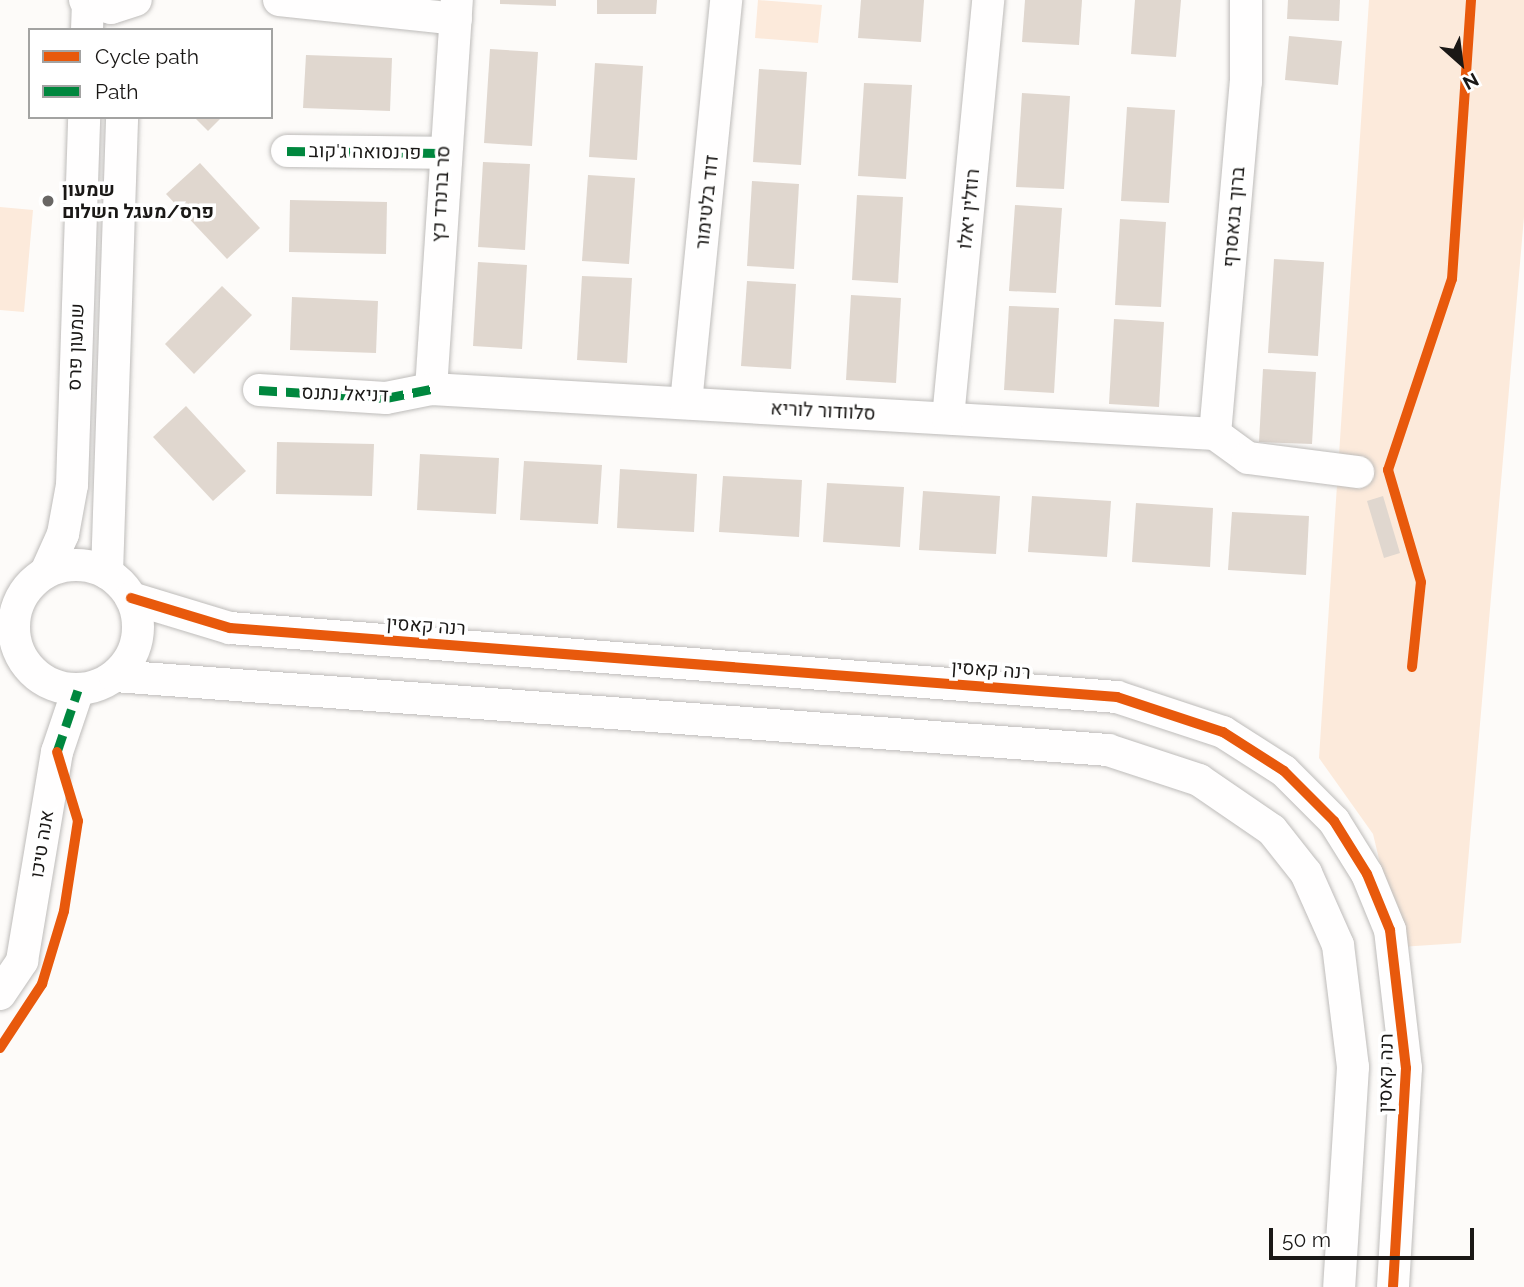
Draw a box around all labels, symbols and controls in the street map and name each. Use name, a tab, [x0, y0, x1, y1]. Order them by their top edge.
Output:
legend	[28, 28, 273, 119]
north arrow	[1426, 28, 1496, 98]
text: Cycle path	[95, 44, 199, 69]
text: N	[1459, 68, 1482, 95]
text: Path	[95, 79, 139, 104]
street label: פרנסואה ג'קוב	[309, 140, 421, 164]
street label: סר ברנרד כץ	[427, 145, 455, 243]
street label: דוד בלטימור	[691, 154, 723, 250]
street label: ברוך בנאסרף	[1218, 166, 1250, 268]
street label: רוזלין יאלו	[953, 168, 985, 250]
place label: שמעון פרס/מעגל השלום	[62, 179, 214, 223]
marker: שמעון פרס/מעגל השלום	[40, 193, 56, 209]
street label: שמעון פרס	[63, 303, 89, 391]
street label: דניאל נתנס	[301, 381, 389, 407]
street label: סלוודור לוריא	[770, 397, 876, 425]
street label: רנה קאסין	[386, 612, 466, 640]
street label: רנה קאסין	[951, 656, 1031, 684]
street label: אנה טיכו	[25, 808, 59, 880]
street label: רנה קאסין	[1374, 1033, 1398, 1113]
scale bar	[1272, 1214, 1477, 1258]
text: 50 m	[1282, 1227, 1331, 1252]

